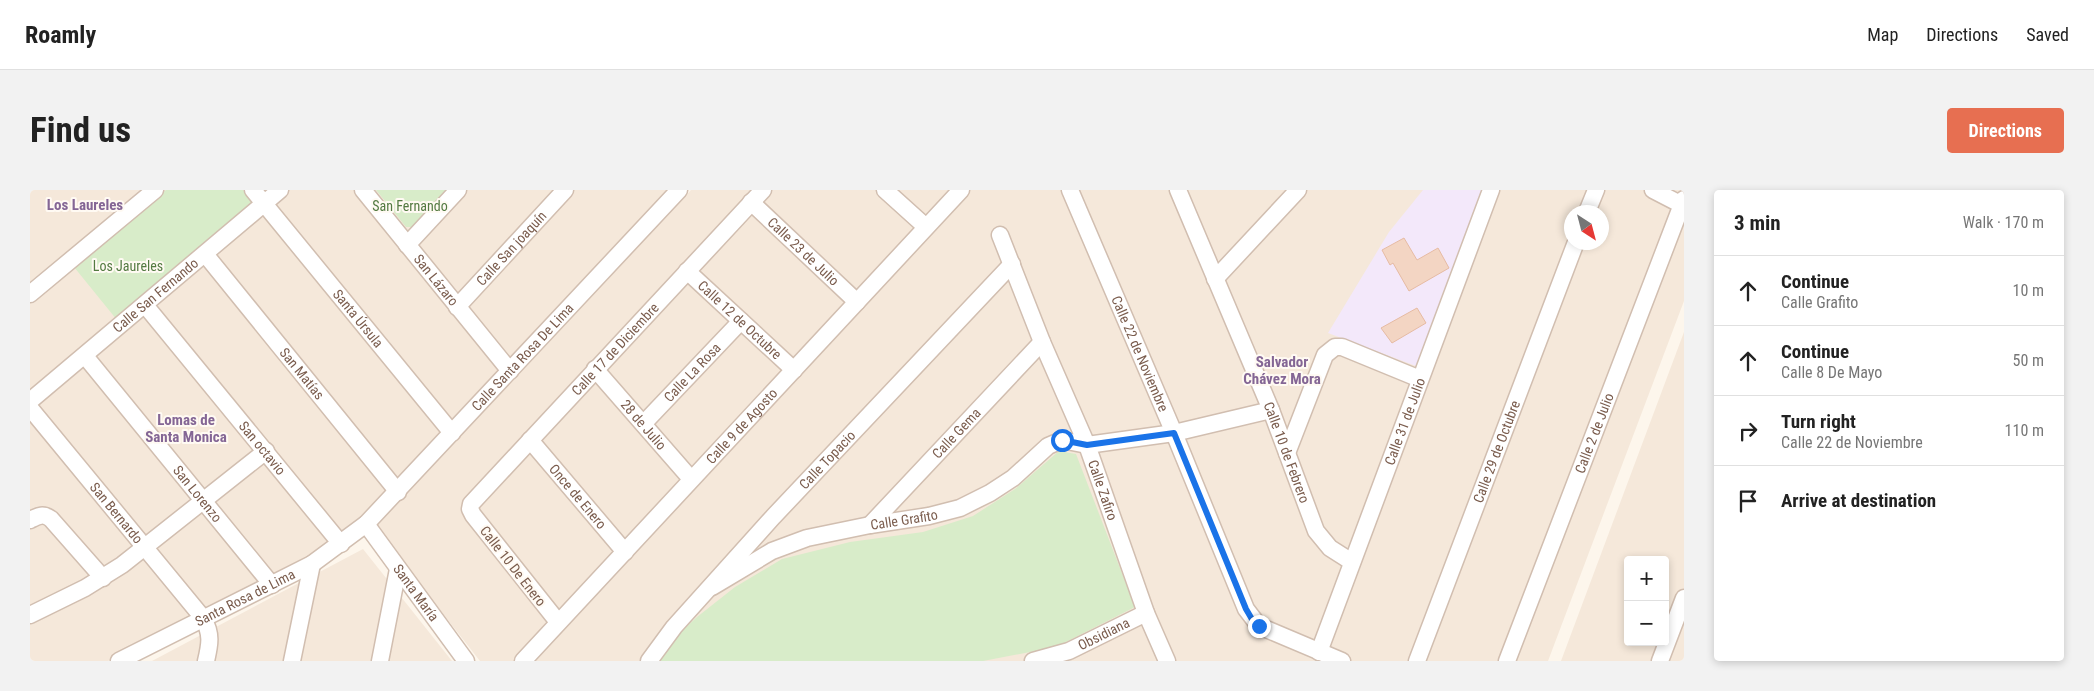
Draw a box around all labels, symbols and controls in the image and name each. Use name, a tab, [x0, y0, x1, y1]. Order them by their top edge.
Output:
text: Roamly	[25, 21, 96, 49]
text: Map	[1867, 24, 1898, 45]
text: Directions	[1926, 24, 1998, 45]
text: Saved	[2026, 24, 2069, 45]
button: Directions	[1947, 108, 2064, 153]
text: Find us	[30, 110, 131, 151]
district label: Los Laureles	[47, 196, 123, 214]
park label: San Fernando	[372, 198, 448, 214]
north arrow	[1564, 205, 1609, 250]
street label: Calle San joaquín	[473, 208, 550, 289]
text: 3 min	[1734, 211, 1781, 235]
text: Walk · 170 m	[1963, 213, 2044, 232]
street label: Calle 23 de Julio	[765, 214, 842, 289]
street label: San Lázaro	[411, 251, 462, 309]
street label: Calle San Fernando	[109, 255, 201, 336]
park label: Los Jaureles	[93, 258, 163, 274]
text: Continue	[1781, 270, 1849, 293]
street label: Calle 12 de Octubre	[695, 277, 785, 363]
icon: ahead	[1734, 277, 1762, 305]
text: 10 m	[2012, 281, 2044, 300]
street label: Santa Úrsula	[330, 286, 387, 351]
street label: Calle 22 de Noviembre	[1108, 293, 1172, 414]
text: Calle Grafito	[1781, 293, 1858, 312]
street label: Calle 17 de Diciembre	[568, 299, 662, 399]
street label: Calle Santa Rosa De Lima	[468, 300, 577, 414]
street label: Calle La Rosa	[661, 340, 724, 405]
text: Continue	[1781, 340, 1849, 363]
street label: San Matías	[276, 345, 328, 403]
icon: ahead	[1734, 347, 1762, 375]
text: 50 m	[2012, 351, 2044, 370]
district label: Salvador Chávez Mora	[1243, 353, 1321, 388]
text: Calle 8 De Mayo	[1781, 363, 1882, 382]
street label: Calle 31 de Julio	[1381, 376, 1428, 467]
street label: Calle 9 de Agosto	[703, 385, 781, 467]
street label: Calle 2 de Julio	[1572, 391, 1617, 476]
street label: 28 de Julio	[618, 397, 670, 453]
street label: Calle 29 de Octubre	[1470, 398, 1523, 505]
street label: Calle 10 de Febrero	[1260, 399, 1313, 505]
street label: Calle Gema	[929, 405, 984, 462]
text: Turn right	[1781, 410, 1856, 433]
district label: Lomas de Santa Monica	[145, 411, 227, 446]
icon: right	[1734, 417, 1762, 445]
street label: San octavio	[236, 418, 289, 478]
text: 110 m	[2005, 421, 2044, 440]
street label: Calle Topacio	[796, 427, 859, 492]
route start	[1051, 429, 1074, 452]
text: Calle 22 de Noviembre	[1781, 433, 1923, 452]
street label: Calle Zafiro	[1085, 458, 1121, 522]
street label: Once de Enero	[546, 461, 610, 532]
street label: San Lorenzo	[170, 462, 225, 525]
street label: San Bernardo	[87, 479, 146, 547]
icon: arrive	[1734, 487, 1762, 515]
text: Arrive at destination	[1781, 489, 1936, 512]
street label: Calle Grafito	[869, 506, 939, 533]
street label: Calle 10 De Enero	[477, 523, 549, 609]
map controls	[1624, 556, 1669, 646]
button: +	[1624, 556, 1669, 601]
street label: Santa María	[390, 561, 442, 624]
street label: Santa Rosa de Lima	[192, 566, 298, 629]
button: −	[1624, 601, 1669, 646]
street label: Obsidiana	[1075, 614, 1132, 653]
route end	[1248, 615, 1271, 638]

